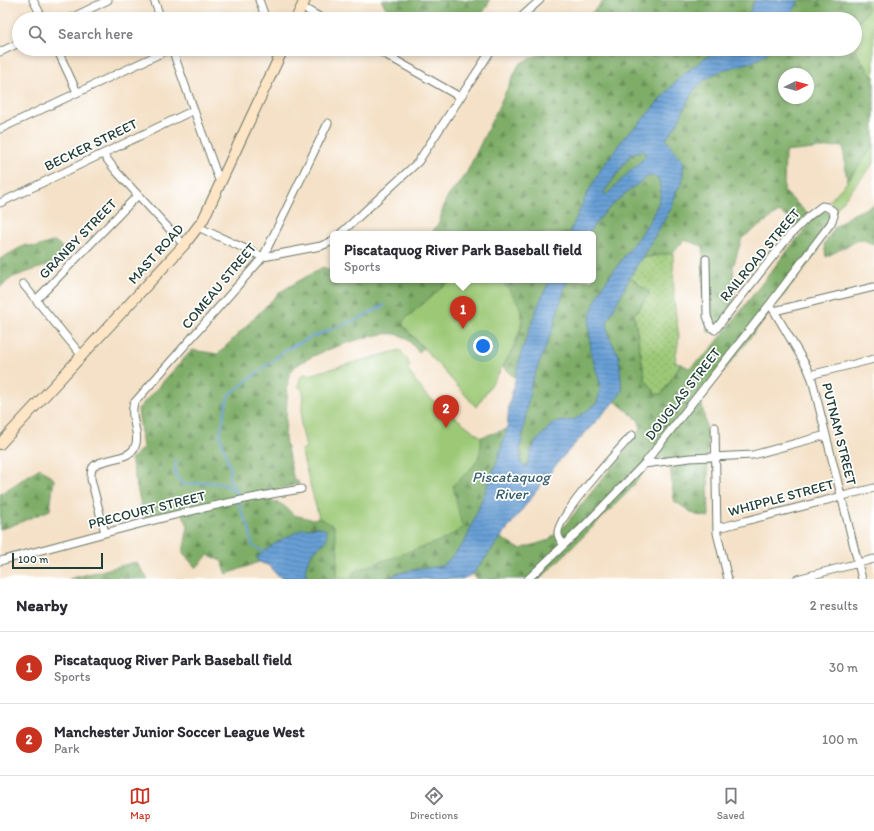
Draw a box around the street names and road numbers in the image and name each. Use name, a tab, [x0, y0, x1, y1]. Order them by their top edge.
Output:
street label: BECKER STREET	[42, 115, 141, 175]
street label: GRANBY STREET	[36, 195, 121, 283]
street label: RAILROAD STREET	[716, 205, 804, 305]
street label: MAST ROAD	[125, 220, 188, 288]
street label: COMEAU STREET	[178, 239, 260, 333]
street label: DOUGLAS STREET	[642, 344, 725, 444]
street label: PUTNAM STREET	[818, 381, 860, 487]
street label: WHIPPLE STREET	[726, 476, 836, 520]
street label: PRECOURT STREET	[87, 487, 207, 533]

